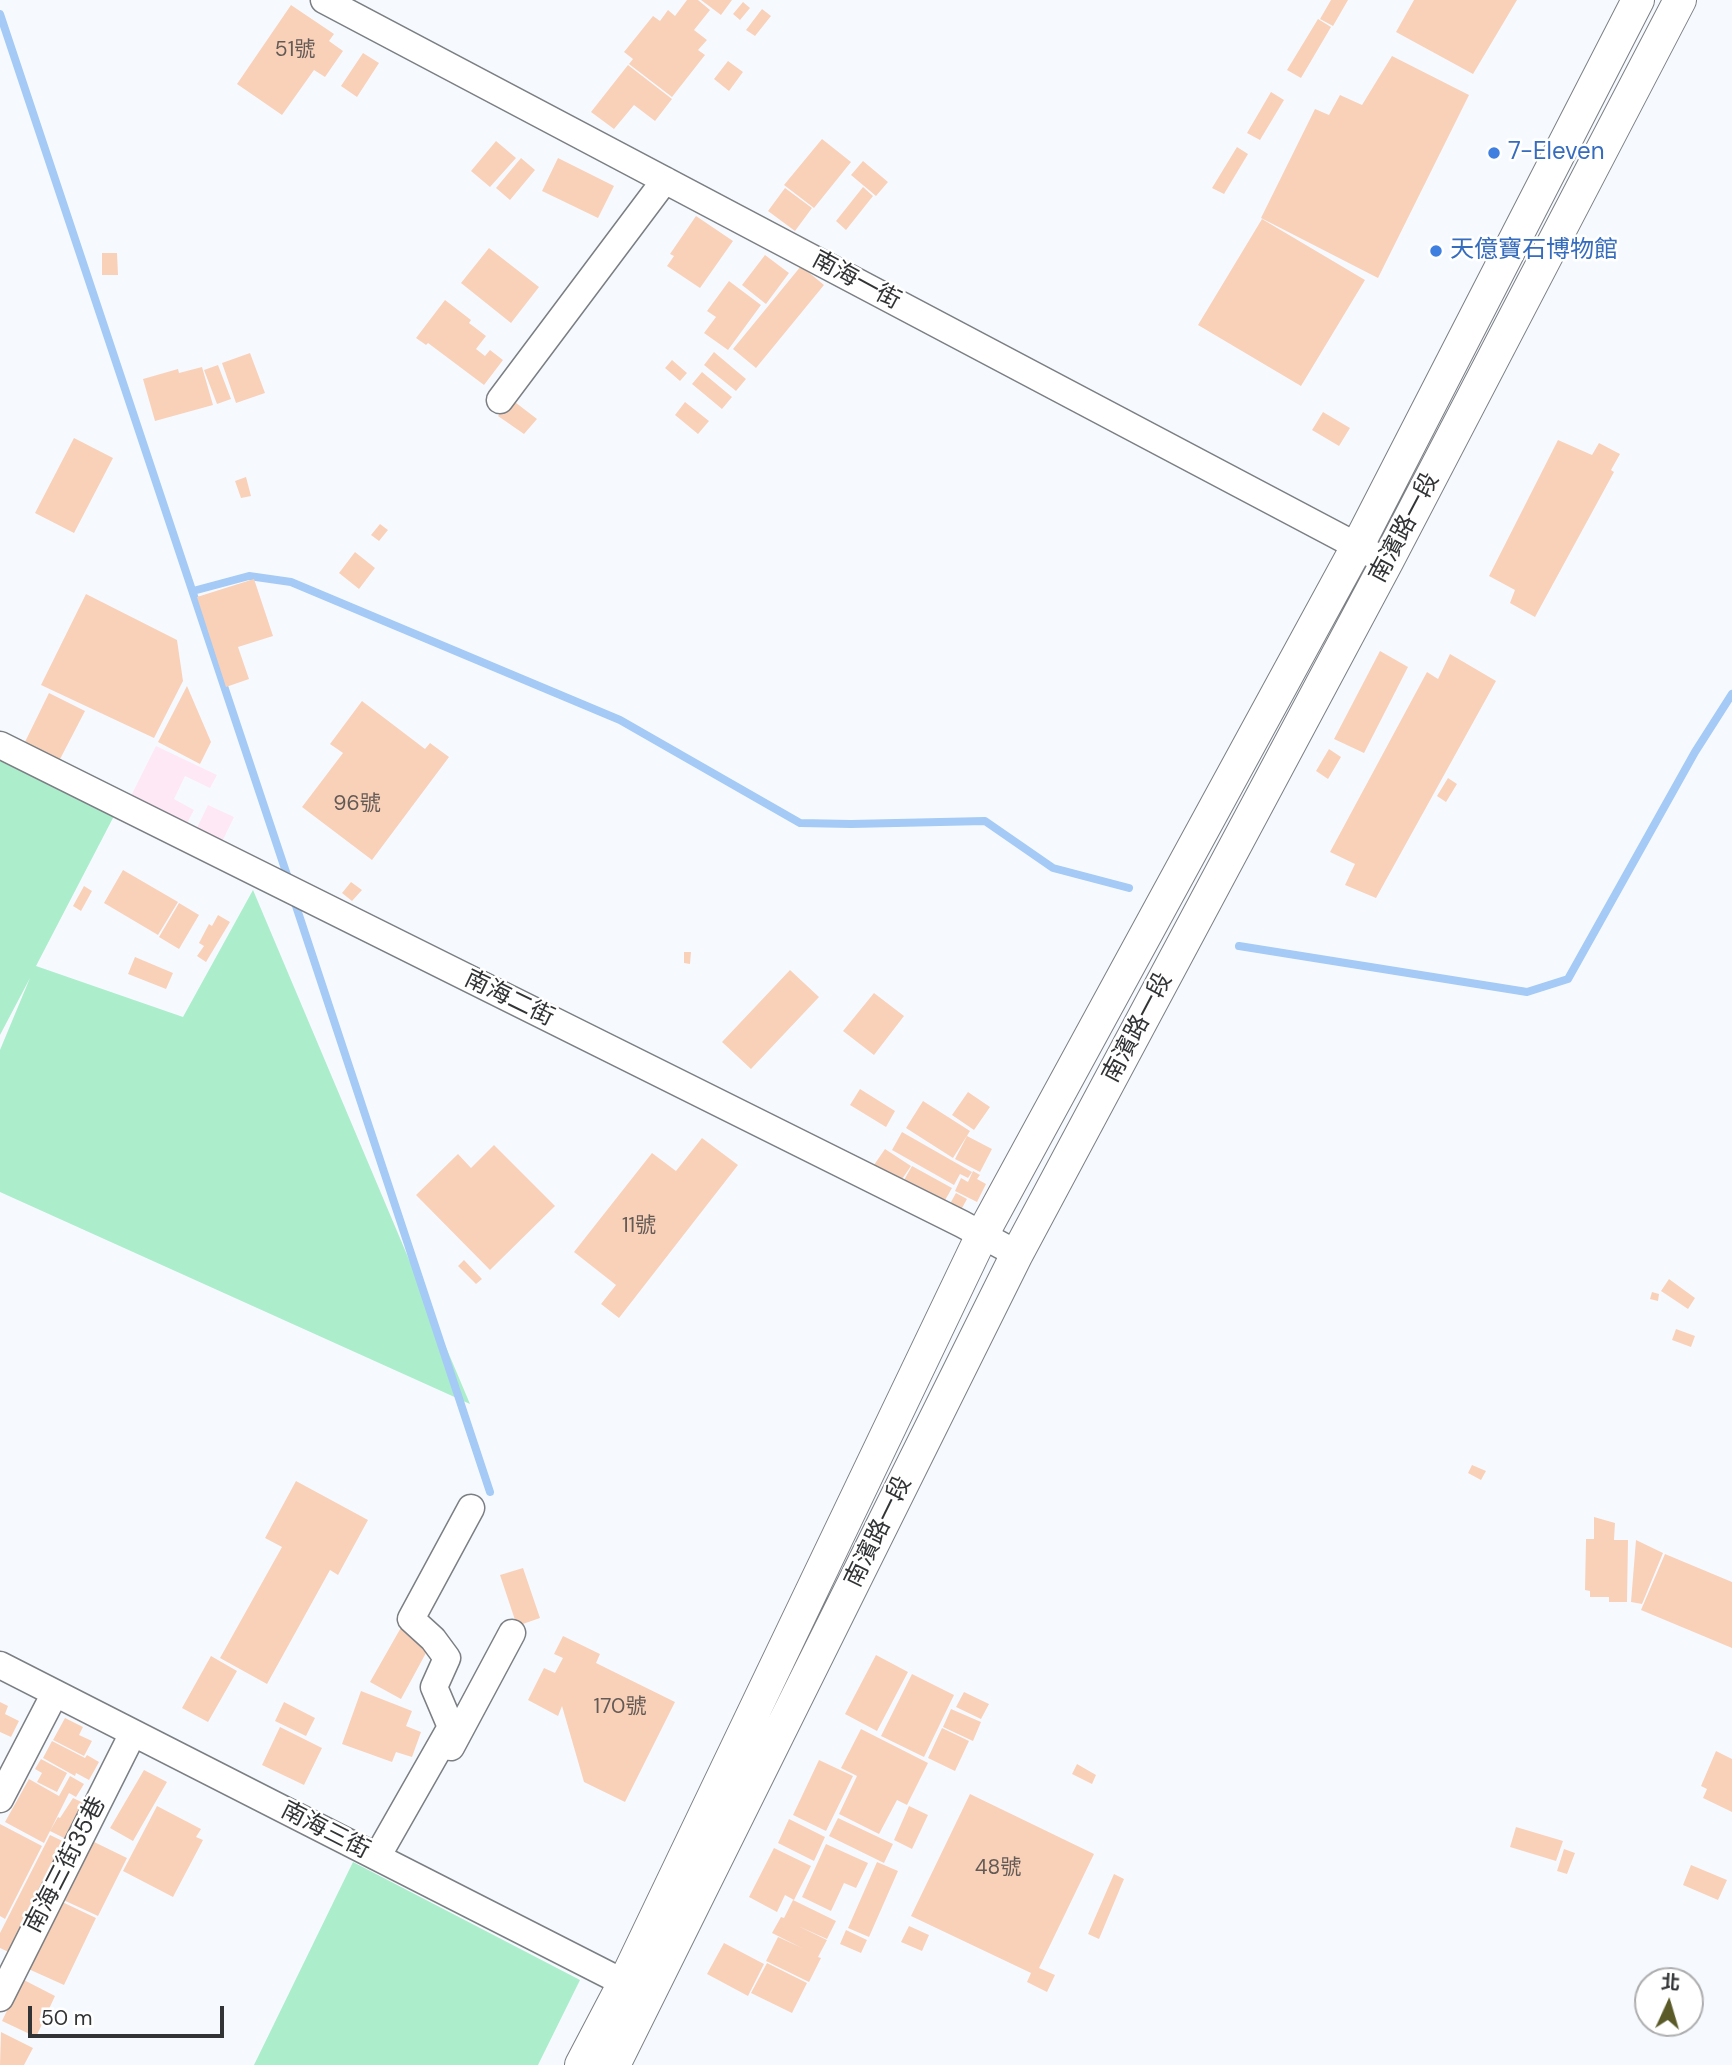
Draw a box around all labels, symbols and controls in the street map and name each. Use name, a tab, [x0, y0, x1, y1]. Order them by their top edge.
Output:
house number: 51號	[275, 37, 315, 63]
place label: 7-Eleven	[1508, 139, 1605, 167]
marker: 7-Eleven	[1486, 145, 1502, 161]
place label: 天億寶石博物館	[1450, 237, 1618, 265]
marker: 天億寶石博物館	[1428, 243, 1444, 259]
street label: 南海一街	[807, 246, 905, 316]
street label: 南濱路一段	[1364, 468, 1446, 588]
house number: 96號	[333, 791, 381, 817]
street label: 南海二街	[460, 965, 558, 1033]
street label: 南濱路一段	[1097, 968, 1179, 1088]
house number: 11號	[622, 1213, 656, 1239]
street label: 南濱路一段	[840, 1472, 918, 1592]
house number: 170號	[594, 1694, 646, 1720]
street label: 南海三街35巷	[19, 1792, 113, 1938]
street label: 南海三街	[276, 1796, 374, 1866]
house number: 48號	[975, 1855, 1021, 1881]
north arrow	[1634, 1967, 1704, 2037]
text: 北	[1660, 1969, 1681, 1996]
scale bar	[32, 1992, 228, 2036]
text: 50 m	[41, 2004, 92, 2032]

